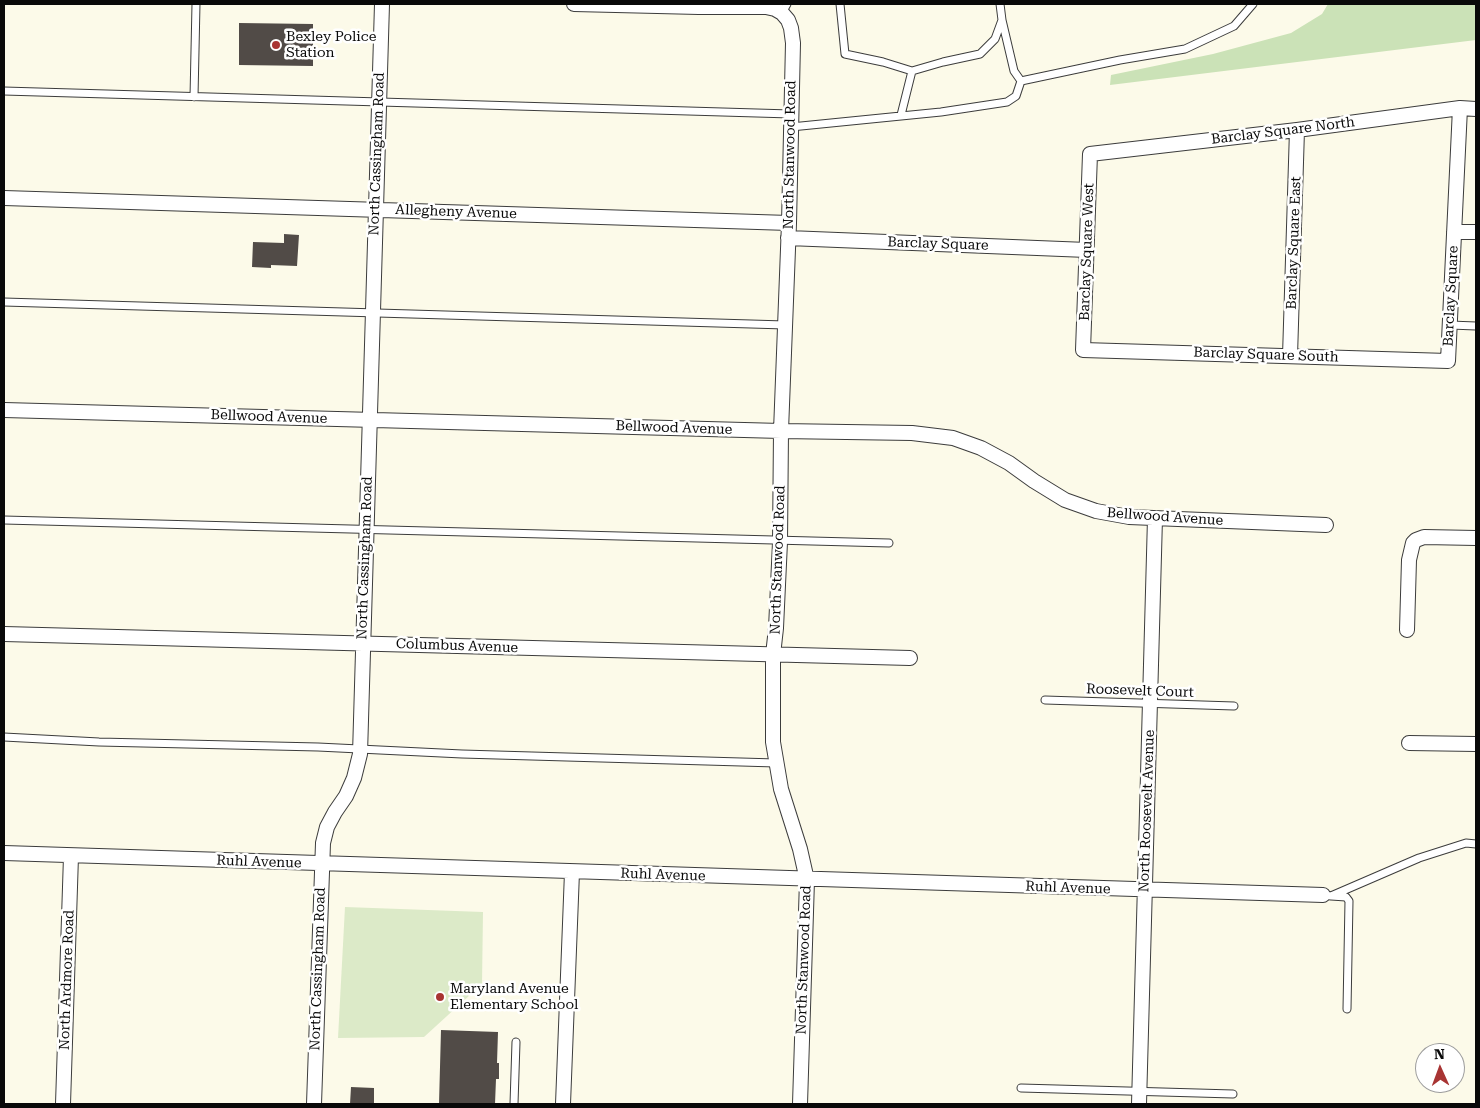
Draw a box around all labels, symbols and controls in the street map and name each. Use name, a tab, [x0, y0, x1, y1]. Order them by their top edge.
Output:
place label: Bexley Police Station	[286, 29, 376, 62]
marker: Bexley Police Station	[270, 39, 282, 51]
street label: North Cassingham Road	[366, 72, 388, 236]
street label: North Stanwood Road	[780, 80, 800, 230]
street label: Barclay Square North	[1210, 114, 1356, 148]
street label: Barclay Square East	[1283, 176, 1305, 310]
street label: Barclay Square West	[1076, 183, 1098, 321]
street label: Allegheny Avenue	[395, 201, 517, 223]
street label: Barclay Square	[887, 234, 989, 254]
street label: Barclay Square	[1440, 245, 1462, 347]
street label: Barclay Square South	[1193, 344, 1339, 366]
street label: Bellwood Avenue	[210, 407, 328, 427]
street label: Bellwood Avenue	[615, 418, 733, 438]
street label: North Cassingham Road	[354, 476, 376, 640]
street label: North Stanwood Road	[767, 485, 789, 635]
street label: Bellwood Avenue	[1106, 505, 1224, 529]
street label: Columbus Avenue	[396, 635, 518, 657]
street label: Roosevelt Court	[1086, 681, 1194, 701]
street label: North Roosevelt Avenue	[1136, 729, 1158, 893]
street label: Ruhl Avenue	[216, 852, 302, 872]
street label: Ruhl Avenue	[620, 865, 706, 885]
street label: Ruhl Avenue	[1025, 878, 1111, 898]
street label: North Stanwood Road	[793, 885, 815, 1035]
street label: North Cassingham Road	[307, 887, 329, 1051]
street label: North Ardmore Road	[56, 910, 78, 1050]
place label: Maryland Avenue Elementary School	[450, 981, 578, 1014]
marker: Maryland Avenue Elementary School	[434, 991, 446, 1003]
north arrow	[1415, 1043, 1465, 1093]
text: N	[1434, 1046, 1445, 1062]

